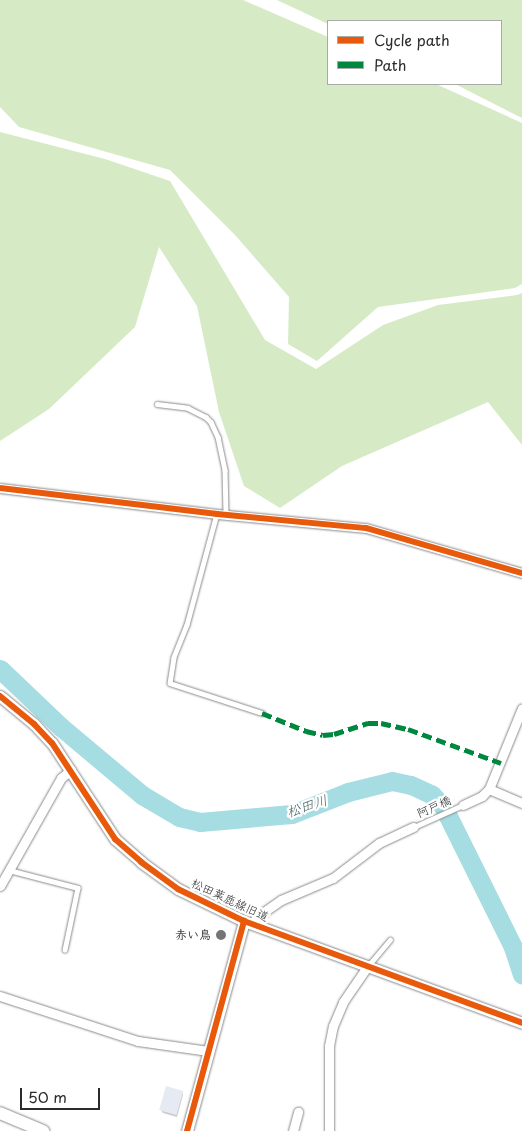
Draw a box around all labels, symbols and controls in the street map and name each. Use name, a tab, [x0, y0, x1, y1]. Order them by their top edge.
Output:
legend	[327, 20, 502, 85]
text: Cycle path	[374, 28, 450, 51]
text: Path	[374, 53, 406, 76]
water label: 松田川	[284, 792, 330, 820]
street label: 阿戸橋	[415, 793, 453, 821]
street label: 松田葉鹿線旧道	[189, 876, 271, 924]
place label: 赤い鳥	[175, 928, 211, 942]
marker: 赤い鳥	[215, 929, 227, 941]
scale bar	[22, 1078, 102, 1110]
text: 50 m	[28, 1085, 67, 1108]

